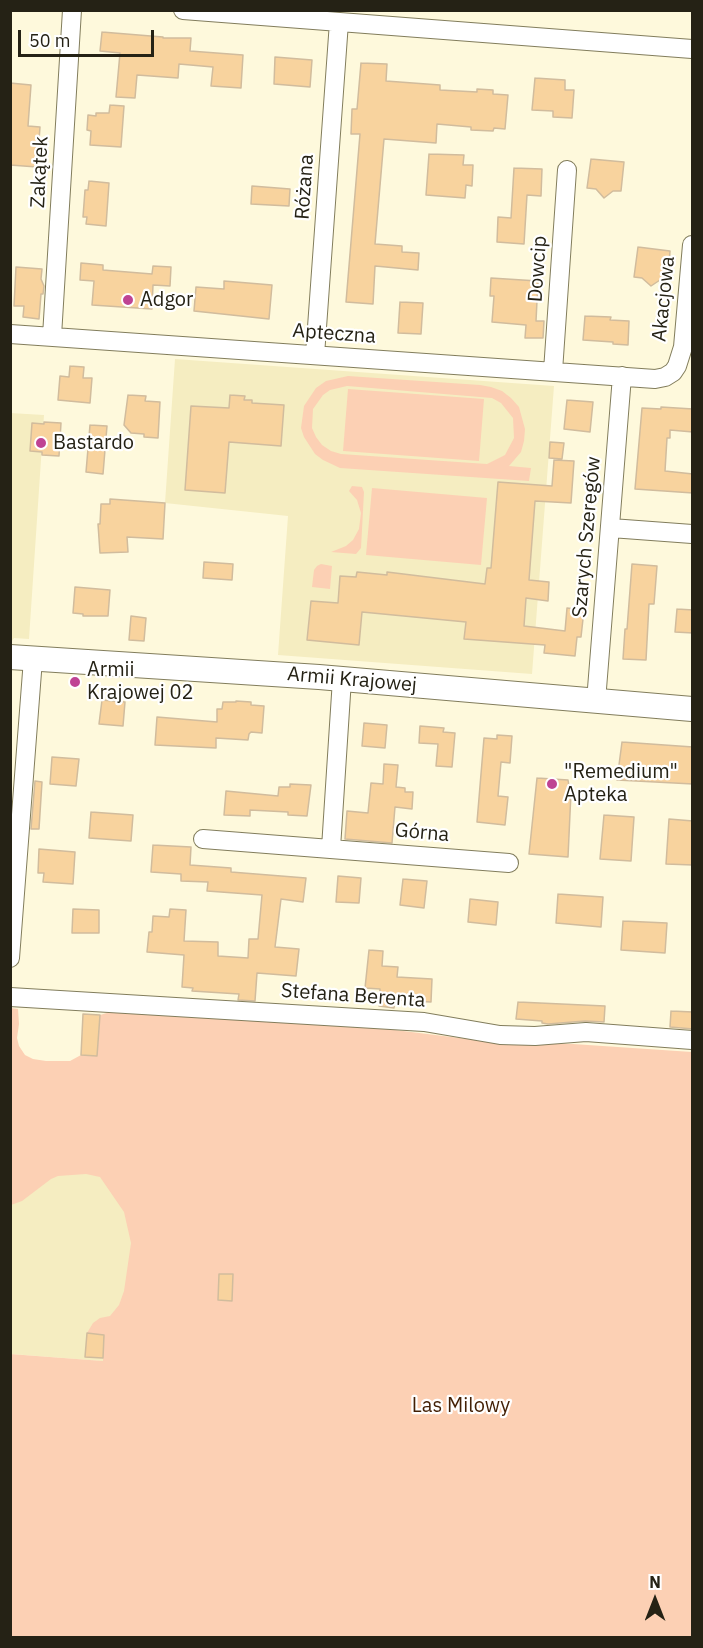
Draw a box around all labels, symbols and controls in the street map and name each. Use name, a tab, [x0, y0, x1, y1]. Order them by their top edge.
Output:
scale bar	[21, 18, 158, 56]
text: 50 m	[29, 29, 71, 52]
street label: Zakątek	[26, 135, 54, 209]
street label: Różana	[291, 153, 319, 221]
street label: Dowcip	[524, 235, 552, 303]
street label: Akacjowa	[648, 255, 680, 343]
place label: Adgor	[140, 288, 193, 312]
marker: Adgor	[121, 293, 135, 307]
street label: Apteczna	[291, 319, 377, 349]
place label: Bastardo	[53, 431, 134, 455]
marker: Bastardo	[34, 436, 48, 450]
street label: Szarych Szeregów	[568, 455, 606, 619]
place label: Armii Krajowej 02	[87, 658, 193, 705]
street label: Armii Krajowej	[286, 662, 418, 698]
marker: Armii Krajowej 02	[68, 675, 82, 689]
place label: "Remedium" Apteka	[564, 760, 678, 807]
marker: "Remedium" Apteka	[545, 777, 559, 791]
street label: Górna	[394, 819, 450, 847]
street label: Stefana Berenta	[280, 979, 426, 1013]
park label: Las Milowy	[412, 1394, 510, 1418]
north arrow	[625, 1570, 685, 1630]
text: N	[649, 1572, 661, 1592]

